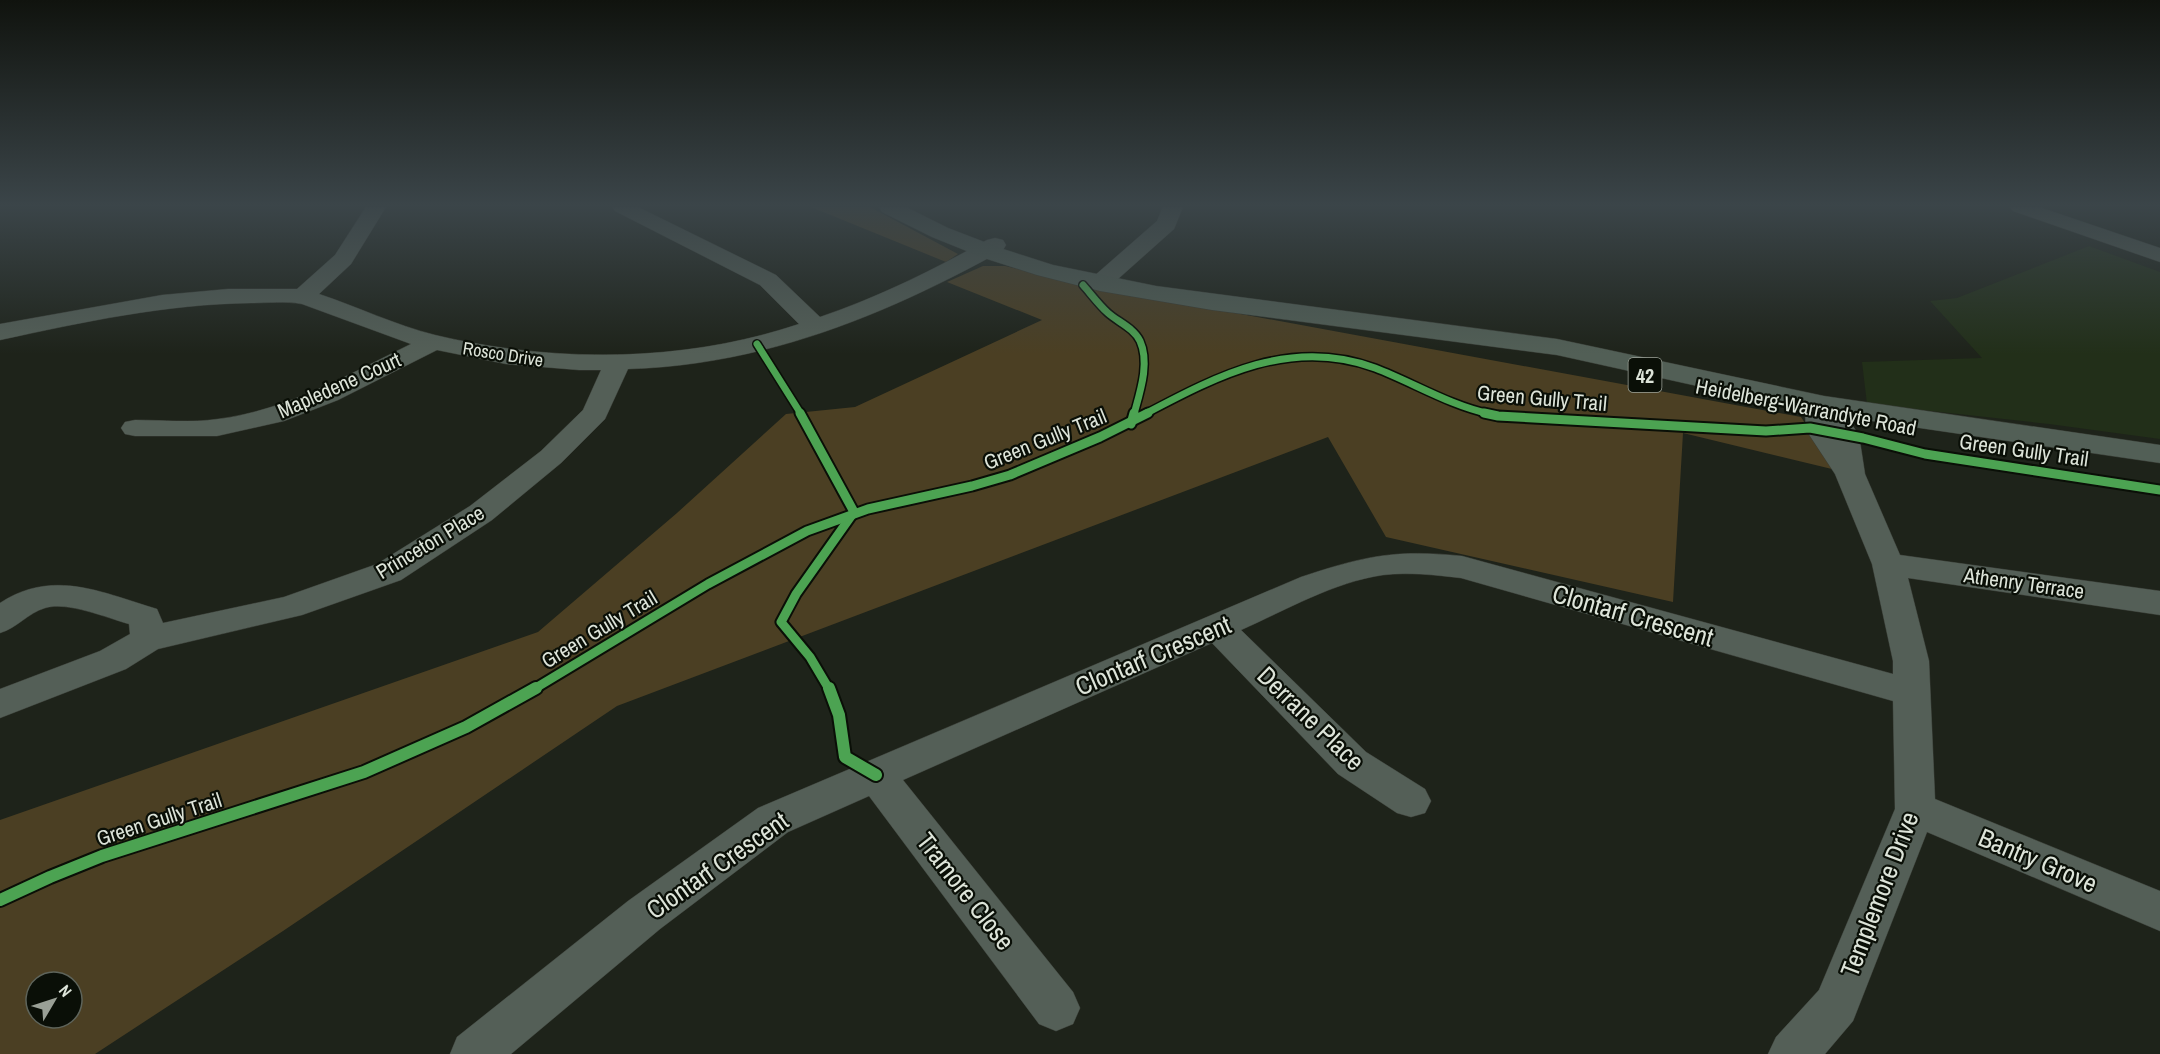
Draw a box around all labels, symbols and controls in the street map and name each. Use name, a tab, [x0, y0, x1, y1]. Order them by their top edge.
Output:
street label: Rosco Drive	[461, 335, 545, 373]
street label: Mapledene Court	[273, 345, 405, 425]
road number: 42	[1628, 358, 1662, 392]
street label: Heidelberg-Warrandyte Road	[1693, 371, 1919, 443]
street label: Green Gully Trail	[1476, 378, 1608, 418]
street label: Green Gully Trail	[979, 401, 1111, 477]
street label: Green Gully Trail	[1958, 427, 2090, 473]
street label: Princeton Place	[370, 498, 490, 586]
street label: Athenry Terrace	[1961, 560, 2086, 606]
street label: Clontarf Crescent	[1548, 575, 1718, 655]
street label: Green Gully Trail	[536, 583, 662, 675]
street label: Clontarf Crescent	[1070, 606, 1236, 704]
street label: Derrane Place	[1250, 658, 1372, 778]
street label: Green Gully Trail	[93, 785, 225, 853]
street label: Clontarf Crescent	[639, 803, 795, 927]
street label: Templemore Drive	[1831, 806, 1927, 982]
street label: Bantry Grove	[1973, 819, 2103, 901]
street label: Tramore Close	[909, 825, 1023, 957]
north arrow	[24, 970, 84, 1030]
text: N	[54, 980, 77, 1001]

